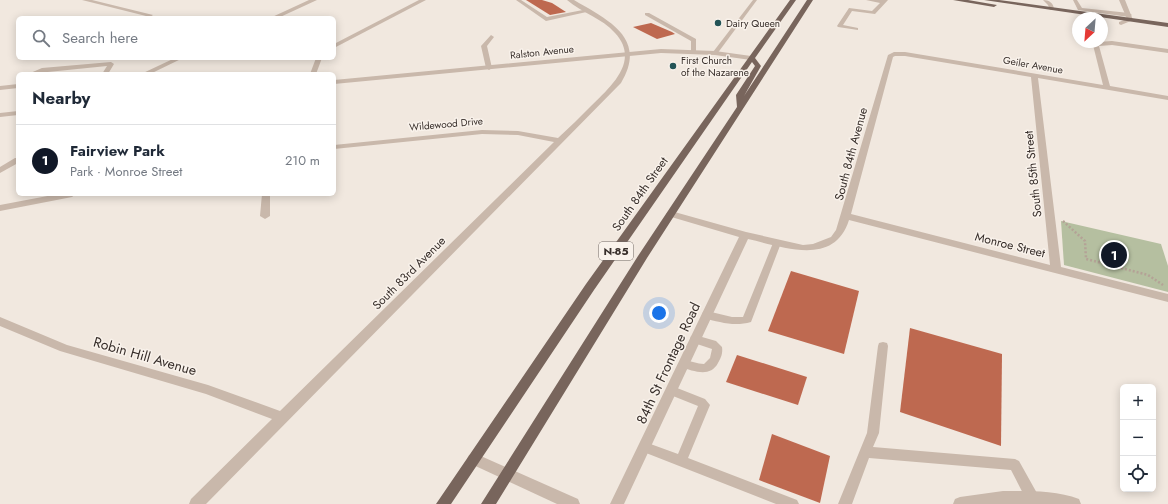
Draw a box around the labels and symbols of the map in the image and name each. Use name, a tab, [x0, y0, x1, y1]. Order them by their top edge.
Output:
north arrow	[1072, 12, 1108, 48]
place label: Dairy Queen	[726, 16, 780, 31]
marker: Dairy Queen	[713, 18, 723, 28]
street label: Ralston Avenue	[509, 41, 575, 63]
street label: Geiler Avenue	[1002, 52, 1064, 78]
place label: First Church of the Nazarene	[681, 53, 749, 80]
marker: First Church of the Nazarene	[668, 61, 678, 71]
street label: South 84th Avenue	[830, 105, 872, 203]
street label: Wildewood Drive	[408, 113, 484, 135]
street label: South 85th Street	[1019, 130, 1046, 218]
street label: South 84th Street	[608, 153, 672, 235]
street label: Monroe Street	[973, 228, 1047, 262]
street label: South 83rd Avenue	[368, 232, 450, 314]
pin: 1	[1101, 240, 1127, 270]
road number: N-85	[599, 242, 633, 260]
street label: 84th St Frontage Road	[631, 299, 705, 427]
your location	[649, 303, 669, 323]
street label: Robin Hill Avenue	[91, 332, 199, 380]

